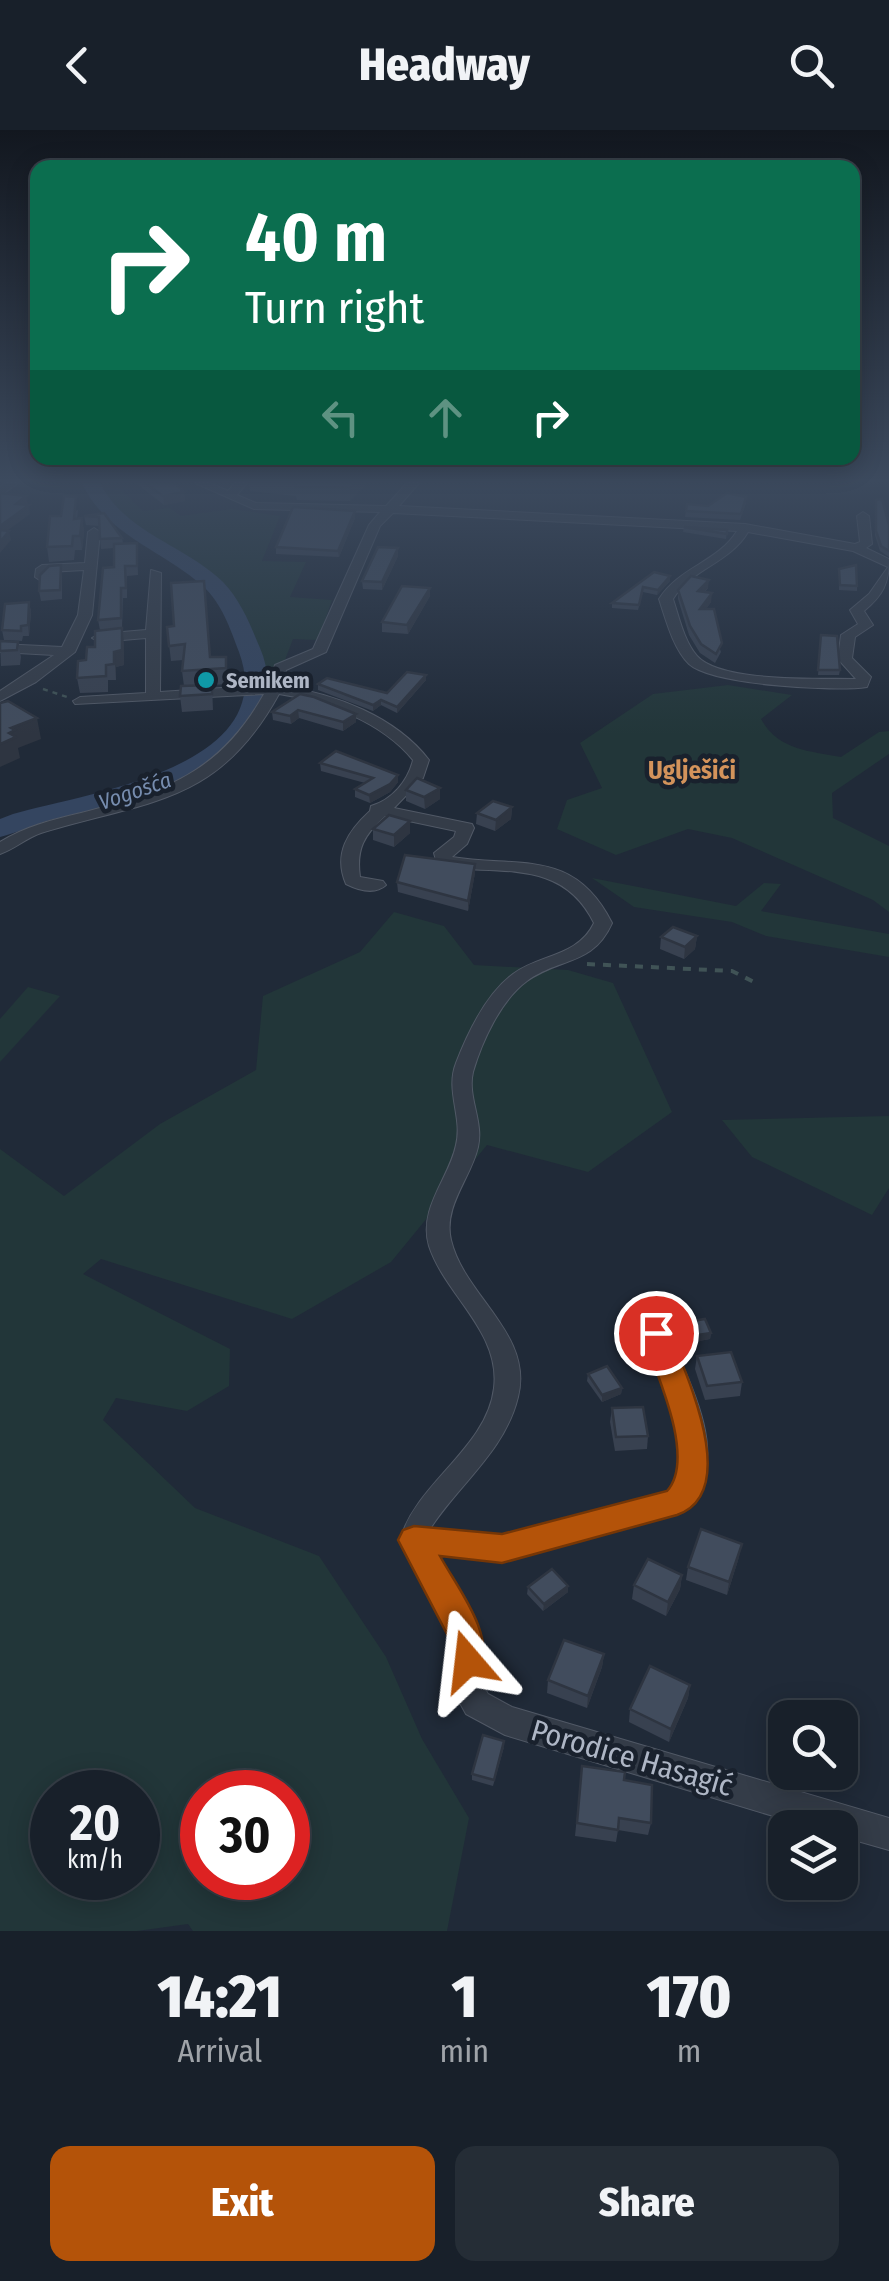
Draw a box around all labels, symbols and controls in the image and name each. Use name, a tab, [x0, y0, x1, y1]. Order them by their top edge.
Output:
icon: back	[50, 38, 105, 93]
text: Headway	[359, 38, 530, 92]
icon: search	[784, 38, 839, 93]
text: 40 m	[245, 196, 387, 280]
icon: right	[80, 200, 210, 330]
text: Turn right	[245, 281, 424, 335]
icon: left	[313, 390, 368, 445]
icon: ahead	[418, 390, 473, 445]
icon: right	[523, 390, 578, 445]
place label: Semikem	[226, 667, 310, 694]
marker: Semikem	[195, 669, 217, 691]
district label: Uglješići	[648, 756, 736, 786]
water label: Vogošća	[95, 766, 175, 816]
pin	[614, 1291, 699, 1376]
icon: arrive	[629, 1306, 684, 1361]
position arrow	[416, 1609, 520, 1713]
map controls	[768, 1700, 858, 1900]
button: search	[768, 1700, 858, 1790]
street label: Porodice Hasagić	[527, 1712, 737, 1804]
speed limit sign: 30	[180, 1770, 310, 1900]
text: 20	[70, 1793, 120, 1853]
button: layers	[768, 1810, 858, 1900]
text: km/h	[67, 1845, 123, 1875]
text: 14:21	[158, 1961, 282, 2033]
text: 1	[451, 1961, 477, 2033]
text: 170	[647, 1961, 731, 2033]
text: Arrival	[177, 2032, 262, 2070]
text: min	[440, 2032, 489, 2070]
text: m	[677, 2032, 701, 2070]
button: Exit	[50, 2146, 435, 2261]
button: Share	[455, 2146, 839, 2261]

